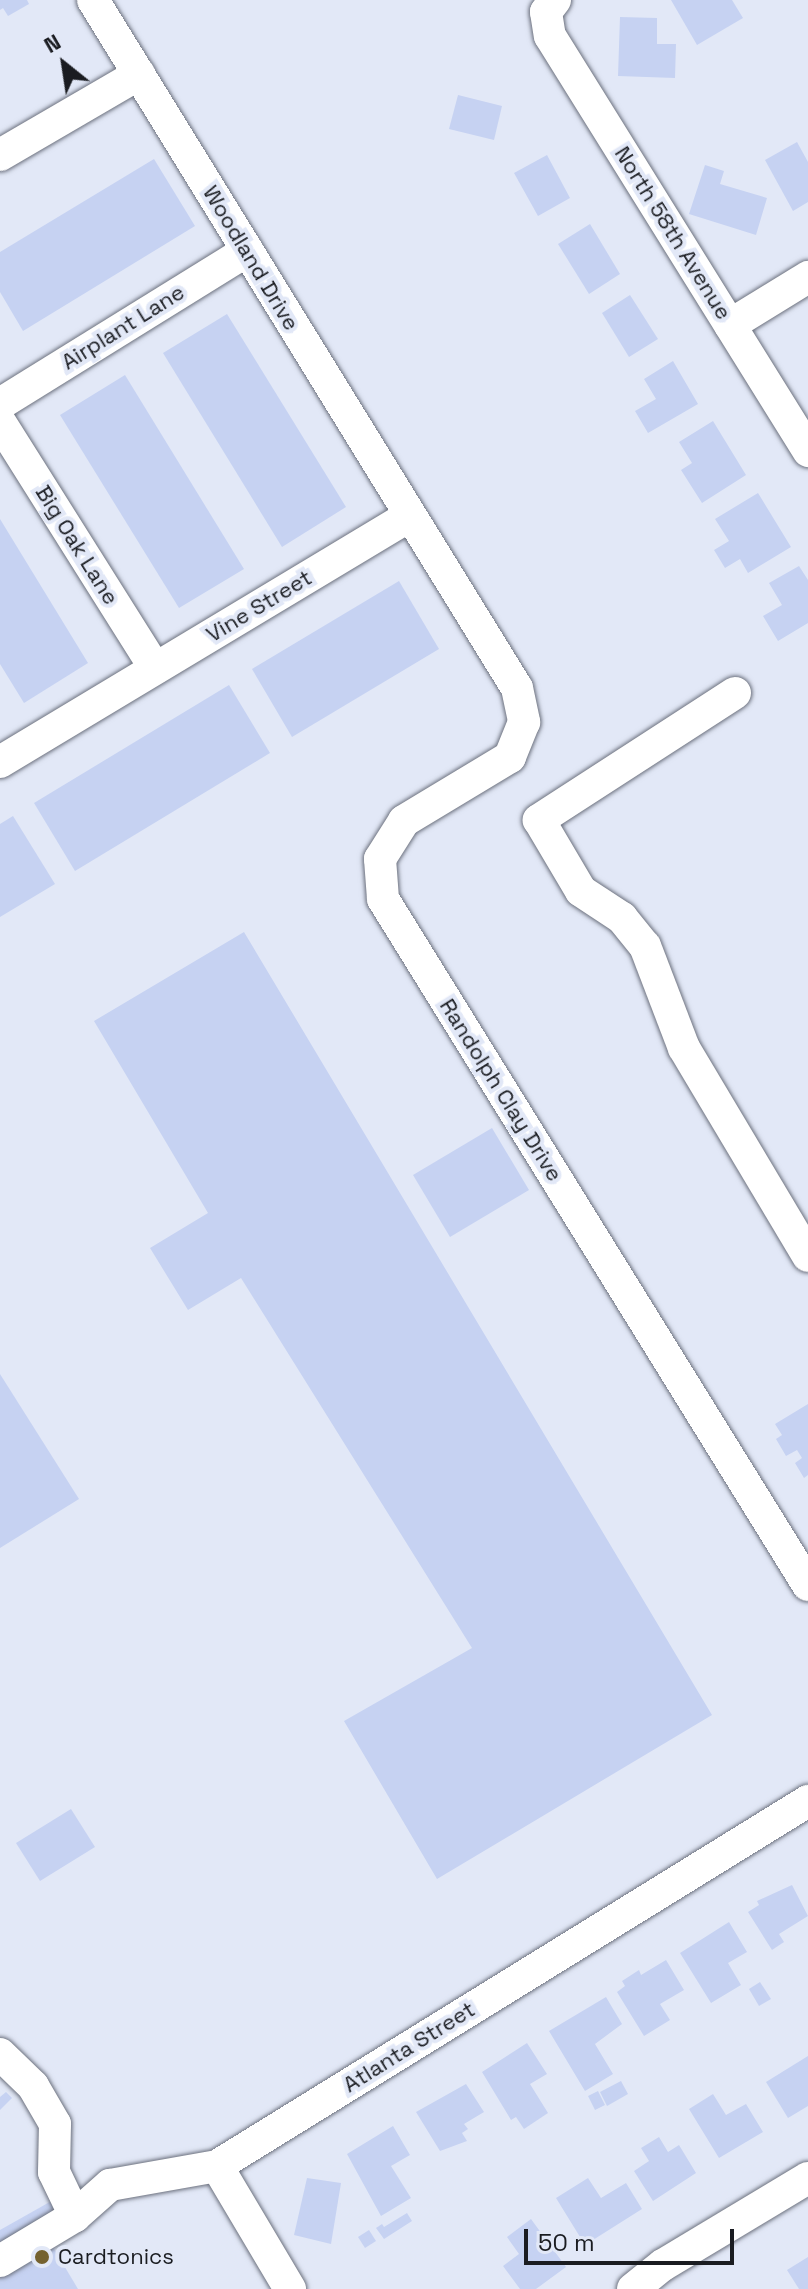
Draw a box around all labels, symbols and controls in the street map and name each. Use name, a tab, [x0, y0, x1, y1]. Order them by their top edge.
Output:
north arrow	[24, 24, 104, 104]
text: N	[39, 27, 65, 59]
street label: North 58th Avenue	[609, 141, 737, 325]
street label: Woodland Drive	[197, 181, 305, 335]
street label: Airplant Lane	[57, 279, 189, 375]
street label: Big Oak Lane	[30, 480, 124, 610]
street label: Vine Street	[201, 564, 317, 648]
street label: Randolph Clay Drive	[434, 994, 568, 1186]
street label: Atlanta Street	[338, 1996, 480, 2098]
scale bar	[528, 2213, 738, 2263]
text: 50 m	[538, 2227, 595, 2258]
place label: Cardtonics	[58, 2244, 174, 2270]
marker: Cardtonics	[33, 2248, 51, 2266]

